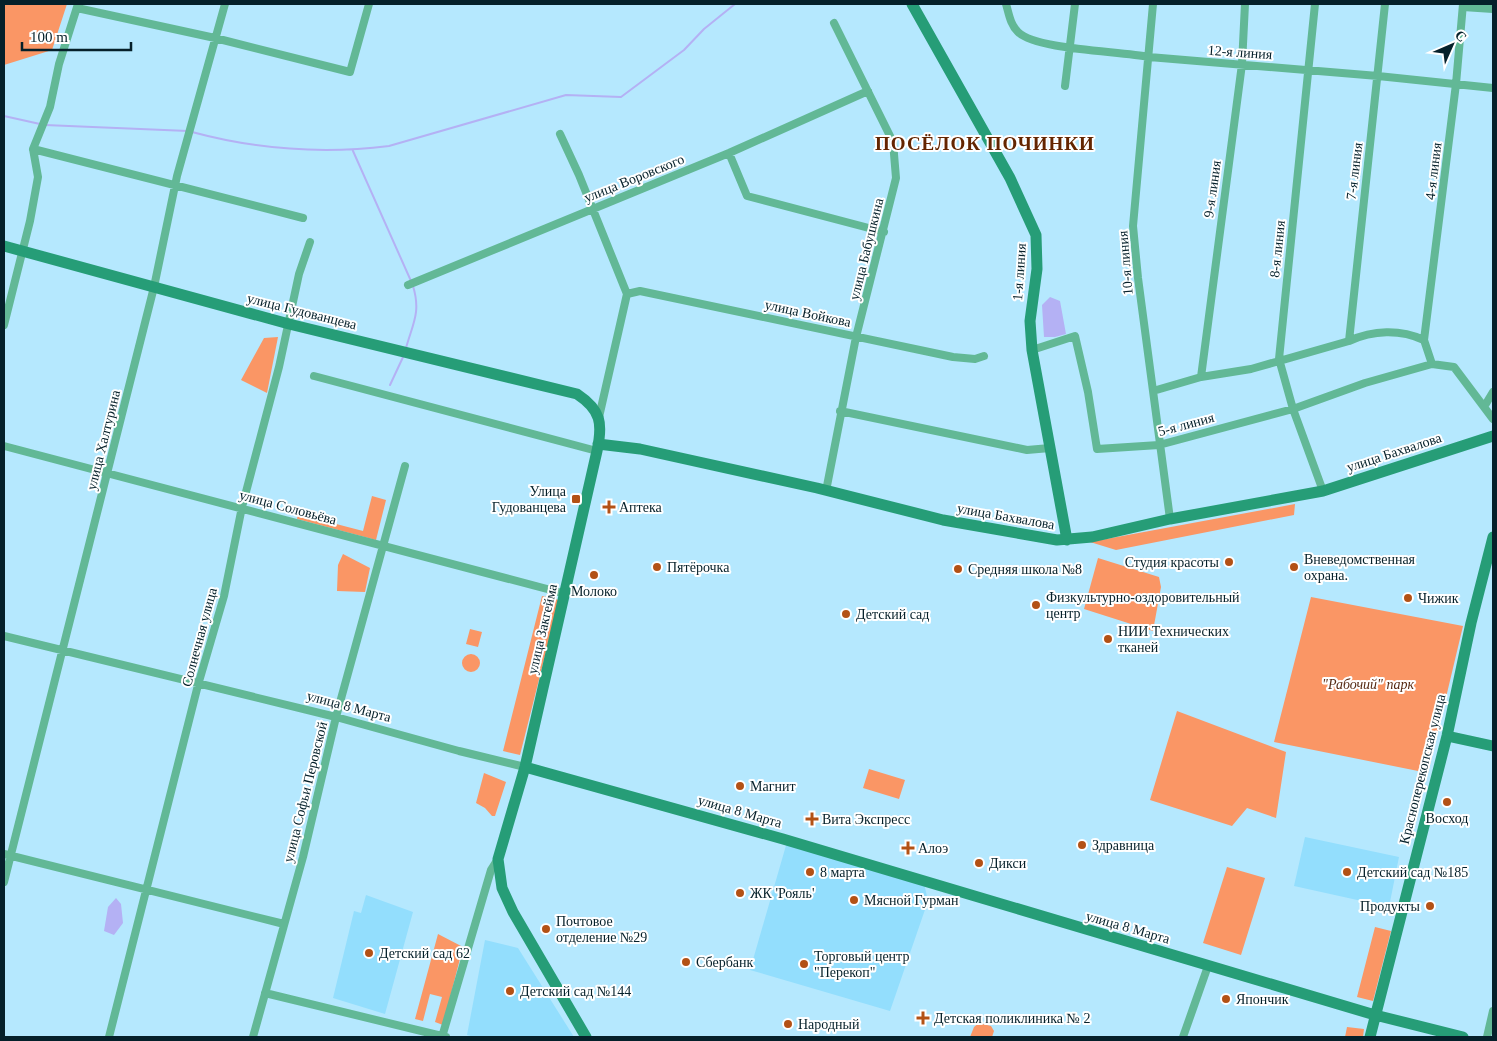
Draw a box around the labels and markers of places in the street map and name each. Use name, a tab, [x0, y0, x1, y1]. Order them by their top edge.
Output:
place label: Улица Гудованцева	[492, 484, 567, 515]
marker: Улица Гудованцева	[570, 493, 582, 505]
place label: Аптека	[619, 500, 663, 515]
marker: Аптека	[603, 501, 615, 513]
place label: Вневедомственная охрана.	[1304, 552, 1416, 583]
place label: Студия красоты	[1125, 555, 1220, 570]
marker: Студия красоты	[1223, 556, 1235, 568]
place label: Пятёрочка	[667, 560, 730, 575]
marker: Пятёрочка	[651, 561, 663, 573]
marker: Вневедомственная охрана.	[1288, 561, 1300, 573]
place label: Средняя школа №8	[968, 562, 1082, 577]
marker: Средняя школа №8	[952, 563, 964, 575]
marker: Молоко	[588, 569, 600, 581]
place label: Молоко	[571, 584, 617, 599]
place label: Физкультурно-оздоровительный центр	[1046, 590, 1240, 621]
place label: Чижик	[1418, 591, 1459, 606]
marker: Чижик	[1402, 592, 1414, 604]
marker: Физкультурно-оздоровительный центр	[1030, 599, 1042, 611]
place label: Детский сад	[856, 607, 929, 622]
marker: Детский сад	[840, 608, 852, 620]
place label: НИИ Технических тканей	[1118, 624, 1229, 655]
marker: НИИ Технических тканей	[1102, 633, 1114, 645]
place label: Магнит	[750, 779, 796, 794]
marker: Магнит	[734, 780, 746, 792]
marker: Восход	[1441, 796, 1453, 808]
place label: Восход	[1426, 811, 1468, 826]
place label: Вита Экспресс	[822, 812, 910, 827]
marker: Вита Экспресс	[806, 813, 818, 825]
place label: Здравница	[1092, 838, 1155, 853]
marker: Здравница	[1076, 839, 1088, 851]
place label: Алоэ	[918, 841, 948, 856]
marker: Алоэ	[902, 842, 914, 854]
place label: Дикси	[989, 856, 1027, 871]
marker: Дикси	[973, 857, 985, 869]
place label: 8 марта	[820, 865, 866, 880]
place label: Детский сад №185	[1357, 865, 1468, 880]
marker: 8 марта	[804, 866, 816, 878]
marker: Детский сад №185	[1341, 866, 1353, 878]
place label: ЖК 'Рояль'	[750, 886, 814, 901]
marker: ЖК 'Рояль'	[734, 887, 746, 899]
place label: Мясной Гурман	[864, 893, 959, 908]
marker: Мясной Гурман	[848, 894, 860, 906]
place label: Продукты	[1360, 899, 1421, 914]
marker: Продукты	[1424, 900, 1436, 912]
place label: Почтовое отделение №29	[556, 914, 647, 945]
marker: Почтовое отделение №29	[540, 923, 552, 935]
place label: Детский сад 62	[379, 946, 470, 961]
marker: Детский сад 62	[363, 947, 375, 959]
place label: Торговый центр "Перекоп"	[814, 949, 909, 980]
place label: Сбербанк	[696, 955, 753, 970]
marker: Сбербанк	[680, 956, 692, 968]
marker: Торговый центр "Перекоп"	[798, 958, 810, 970]
place label: Детский сад №144	[520, 984, 631, 999]
marker: Детский сад №144	[504, 985, 516, 997]
place label: Япончик	[1236, 992, 1289, 1007]
marker: Япончик	[1220, 993, 1232, 1005]
marker: Детская поликлиника № 2	[916, 1011, 930, 1025]
place label: Детская поликлиника № 2	[934, 1011, 1090, 1026]
place label: Народный	[798, 1017, 860, 1032]
marker: Народный	[782, 1018, 794, 1030]

